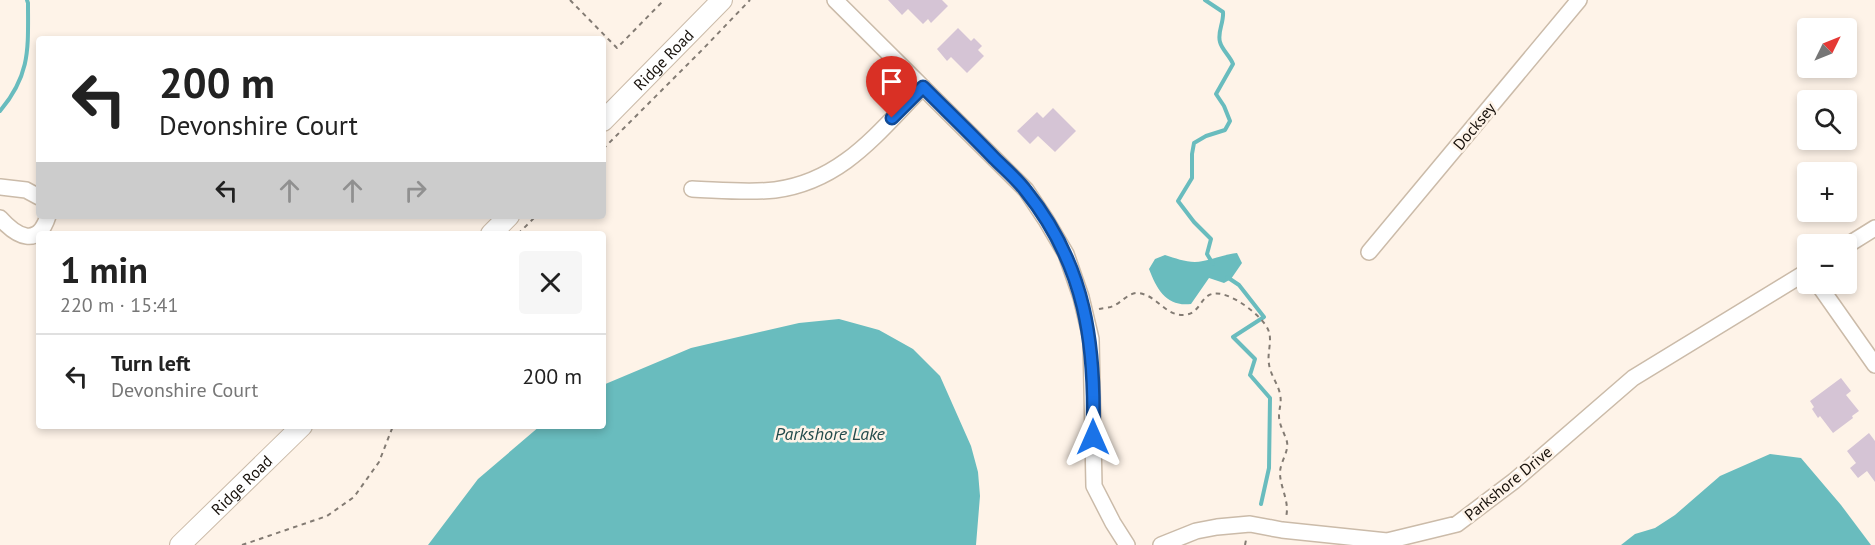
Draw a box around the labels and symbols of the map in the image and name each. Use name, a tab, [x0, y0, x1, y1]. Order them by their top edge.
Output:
north arrow	[1797, 18, 1857, 78]
street label: Ridge Road	[629, 25, 698, 94]
pin	[866, 56, 917, 118]
street label: Docksey	[1448, 98, 1500, 154]
position arrow	[1061, 405, 1125, 469]
water label: Parkshore Lake	[775, 422, 886, 445]
street label: Parkshore Drive	[1460, 442, 1556, 524]
street label: Ridge Road	[207, 451, 276, 519]

